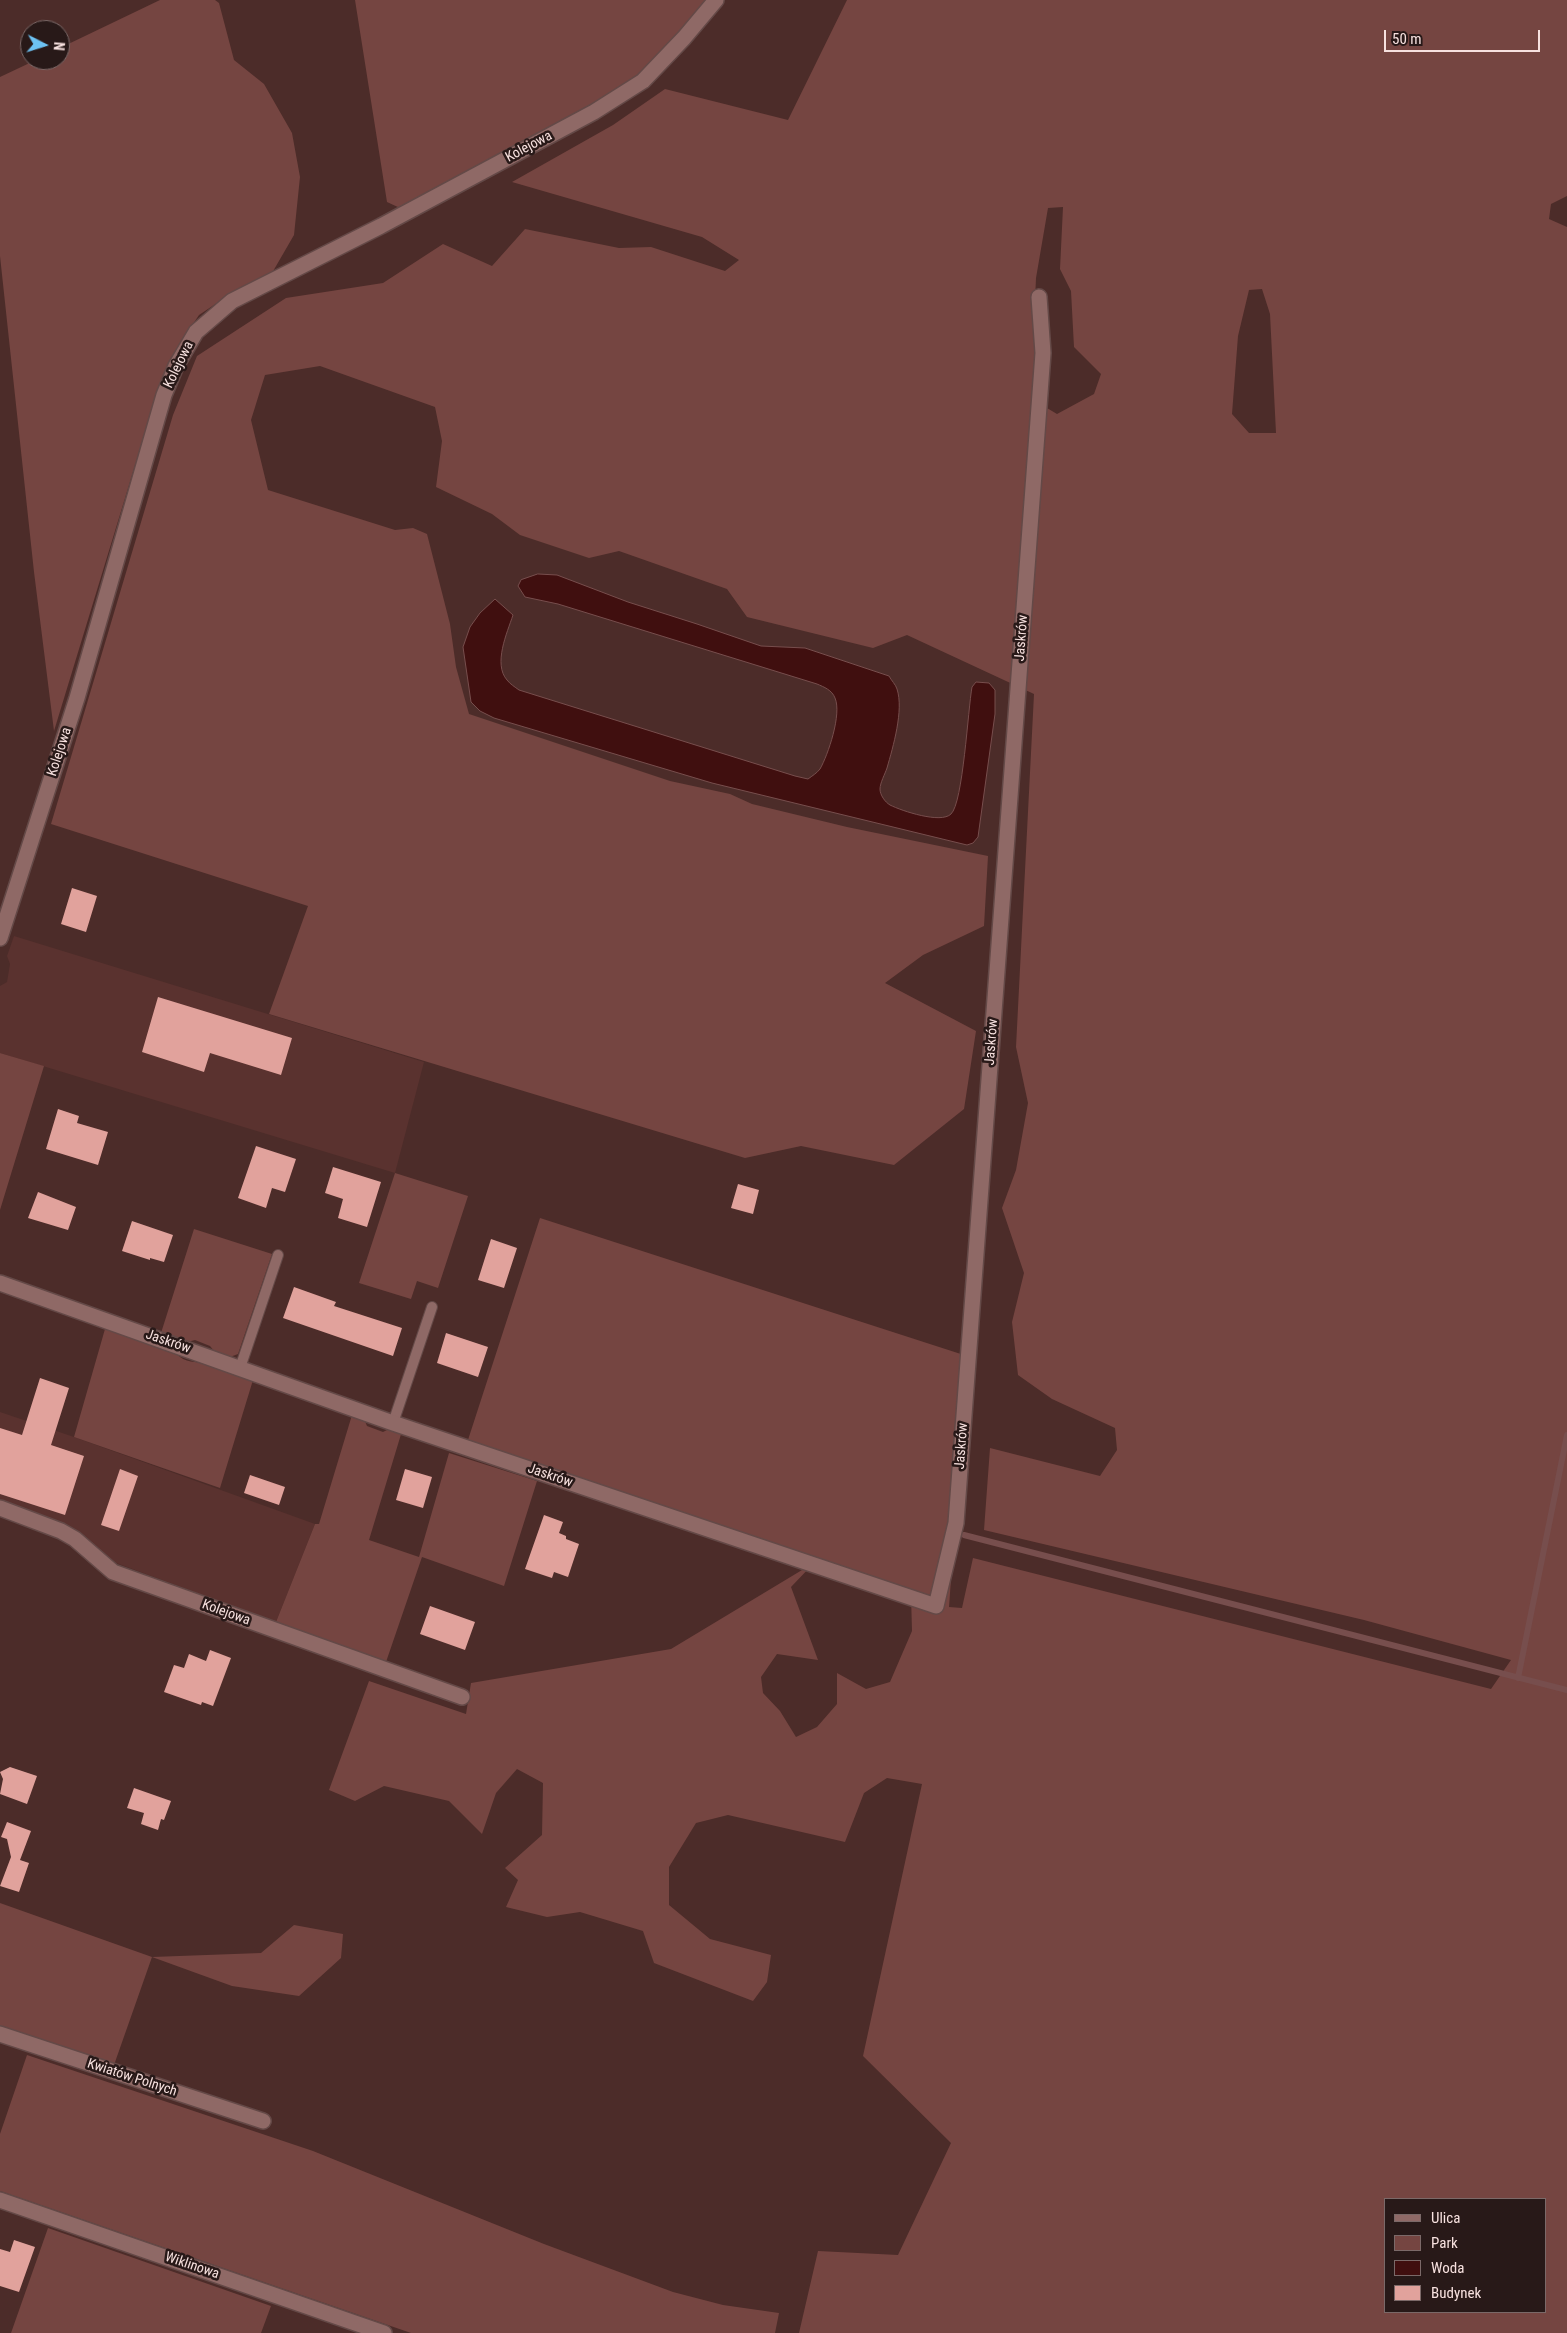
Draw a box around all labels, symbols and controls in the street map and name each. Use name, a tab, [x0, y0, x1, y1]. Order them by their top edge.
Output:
north arrow	[20, 20, 70, 70]
scale bar	[1387, 20, 1543, 52]
text: 50 m	[1392, 30, 1422, 48]
text: N	[51, 41, 67, 51]
street label: Kolejowa	[503, 128, 555, 166]
street label: Kolejowa	[160, 339, 198, 391]
street label: Jaskrów	[1012, 614, 1032, 662]
street label: Kolejowa	[44, 726, 76, 778]
street label: Jaskrów	[982, 1018, 1002, 1066]
street label: Jaskrów	[143, 1327, 193, 1357]
street label: Jaskrów	[952, 1422, 972, 1470]
street label: Jaskrów	[525, 1461, 575, 1491]
street label: Kolejowa	[200, 1597, 252, 1629]
street label: Kwiatów Polnych	[85, 2056, 179, 2100]
legend	[1384, 2198, 1547, 2313]
text: Ulica	[1431, 2209, 1460, 2227]
text: Park	[1431, 2234, 1458, 2252]
street label: Wiklinowa	[163, 2249, 221, 2283]
text: Woda	[1431, 2259, 1464, 2277]
text: Budynek	[1431, 2284, 1481, 2302]

